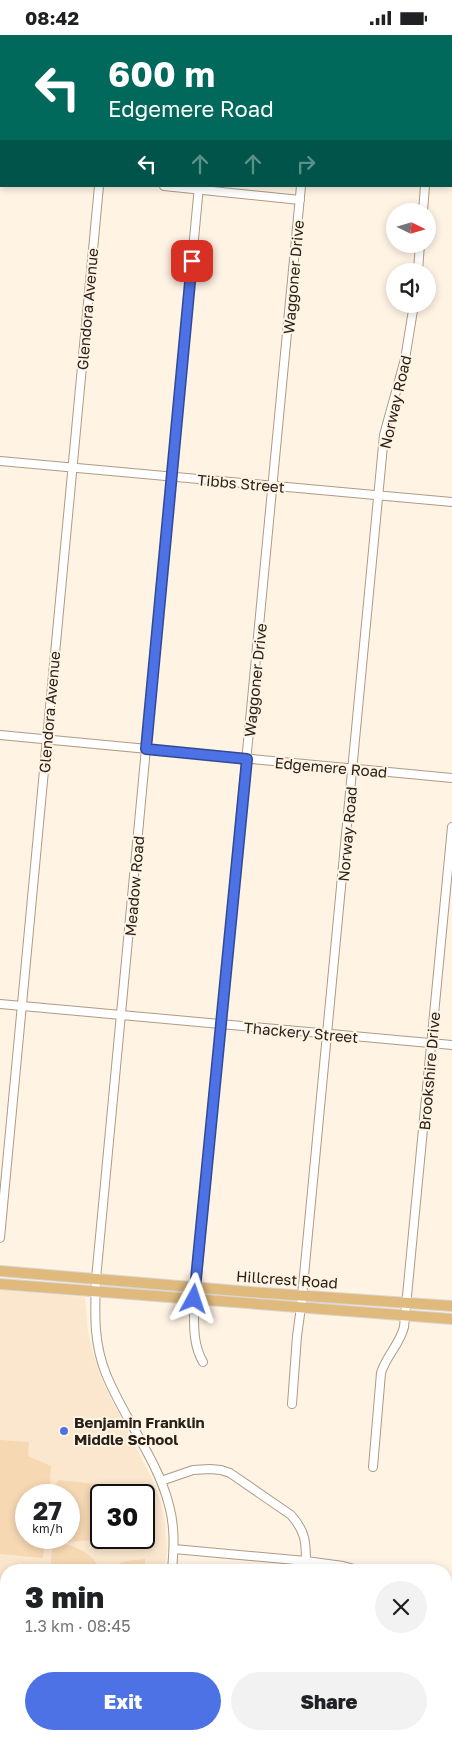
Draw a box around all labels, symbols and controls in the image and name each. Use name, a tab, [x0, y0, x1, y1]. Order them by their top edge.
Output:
text: 08:42	[25, 6, 79, 29]
text: 600 m	[108, 53, 215, 95]
icon: left	[25, 55, 90, 120]
text: Edgemere Road	[108, 95, 274, 122]
icon: left	[133, 150, 161, 178]
icon: ahead	[186, 150, 214, 178]
icon: ahead	[239, 150, 267, 178]
icon: right	[292, 150, 320, 178]
north arrow	[386, 203, 436, 253]
map controls	[386, 203, 436, 313]
street label: Waggoner Drive	[279, 219, 307, 335]
pin	[171, 240, 213, 282]
street label: Glendora Avenue	[73, 247, 101, 371]
icon: arrive	[178, 247, 206, 275]
button: sound	[386, 263, 436, 313]
street label: Norway Road	[375, 353, 415, 451]
street label: Tibbs Street	[196, 470, 286, 496]
street label: Waggoner Drive	[240, 622, 270, 738]
street label: Glendora Avenue	[35, 650, 63, 774]
street label: Edgemere Road	[274, 753, 388, 781]
street label: Norway Road	[334, 786, 360, 882]
street label: Meadow Road	[121, 835, 147, 937]
street label: Brookshire Drive	[415, 1011, 443, 1131]
street label: Thackery Street	[243, 1018, 359, 1046]
street label: Hillcrest Road	[236, 1266, 338, 1292]
position arrow	[167, 1272, 219, 1324]
place label: Benjamin Franklin Middle School	[74, 1413, 205, 1448]
marker: Benjamin Franklin Middle School	[58, 1425, 70, 1437]
speed limit sign: 30	[90, 1484, 155, 1549]
text: 27	[33, 1495, 62, 1526]
text: km/h	[32, 1521, 63, 1536]
text: 3 min	[25, 1579, 104, 1615]
button: close	[375, 1581, 427, 1633]
text: 1.3 km · 08:45	[25, 1616, 130, 1636]
button: Exit	[25, 1672, 221, 1730]
button: Share	[231, 1672, 427, 1730]

